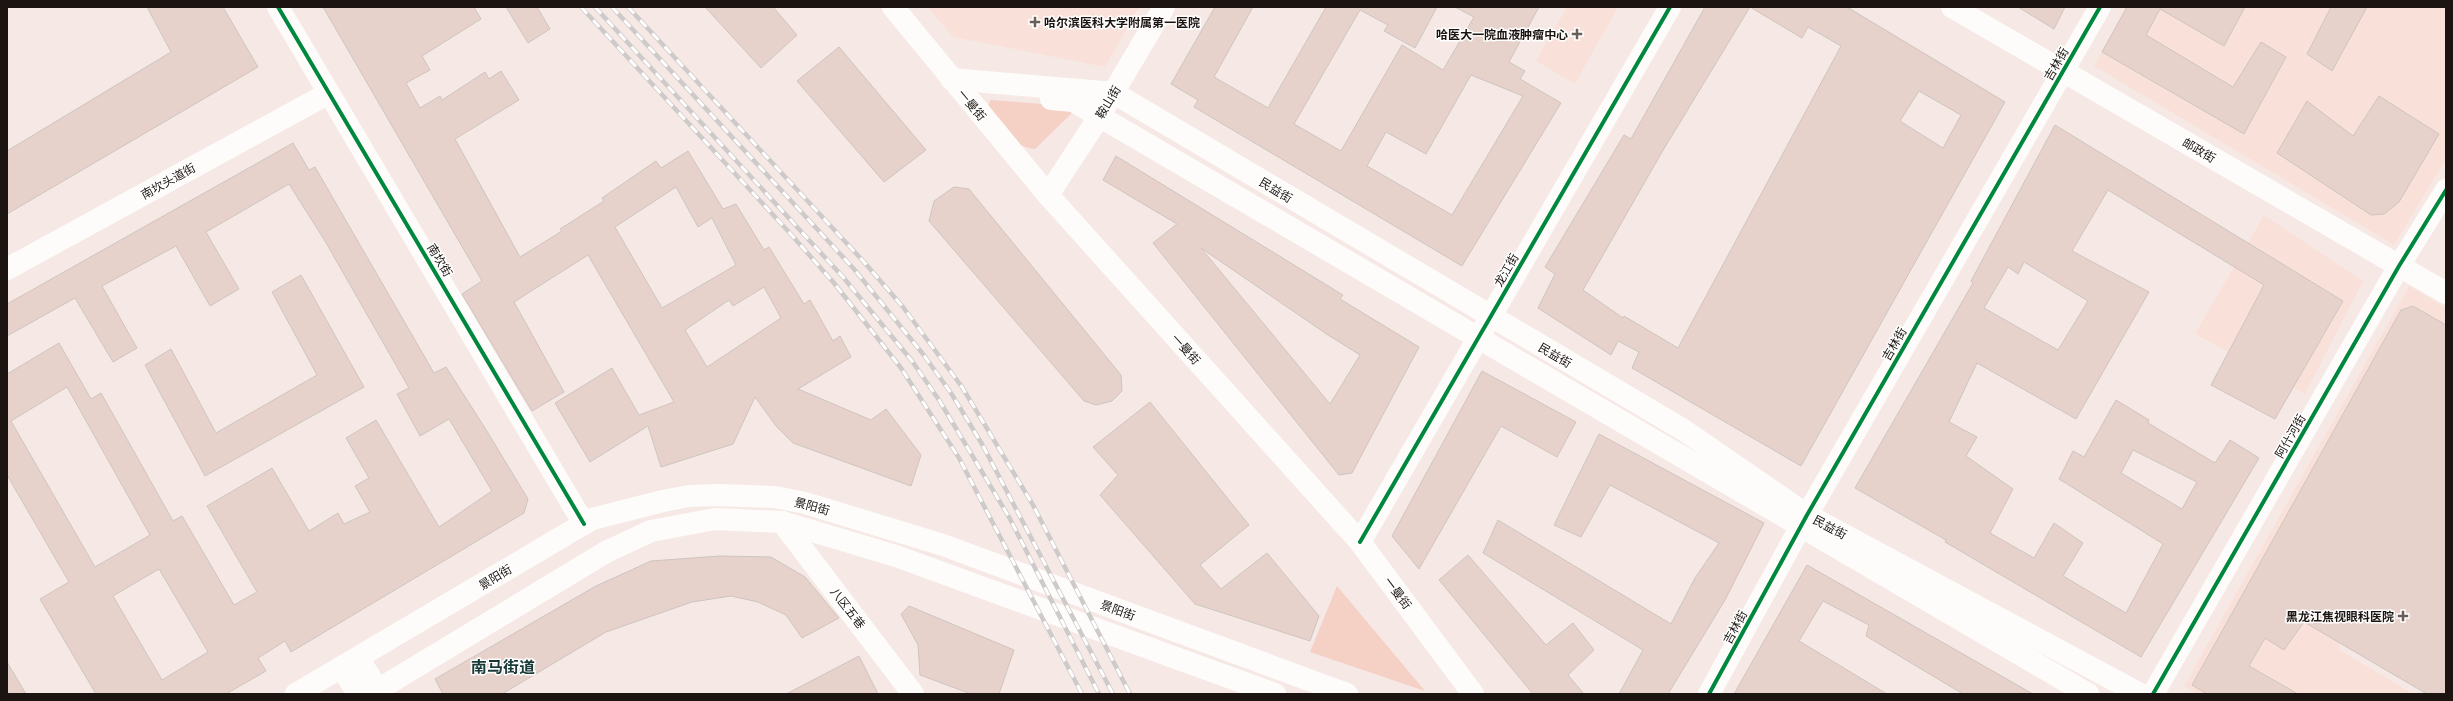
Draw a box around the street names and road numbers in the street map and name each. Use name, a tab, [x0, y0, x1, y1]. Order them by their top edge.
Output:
street label: 吉林街	[2041, 45, 2071, 83]
street label: 鞍山街	[1092, 83, 1124, 121]
street label: 一曼街	[955, 86, 989, 124]
street label: 邮政街	[2180, 135, 2218, 165]
street label: 南坎头道街	[138, 160, 198, 202]
street label: 民益街	[1257, 174, 1295, 206]
street label: 南坎街	[424, 241, 456, 279]
street label: 龙江街	[1491, 251, 1521, 289]
street label: 吉林街	[1879, 325, 1909, 363]
street label: 一曼街	[1168, 331, 1204, 367]
street label: 民益街	[1536, 340, 1574, 370]
street label: 阿什河街	[2272, 411, 2308, 461]
street label: 景阳街	[793, 494, 831, 518]
street label: 民益街	[1811, 512, 1849, 542]
street label: 景阳街	[476, 561, 514, 593]
street label: 一曼街	[1381, 574, 1415, 612]
street label: 八区五巷	[827, 584, 869, 632]
street label: 景阳街	[1099, 597, 1137, 623]
street label: 吉林街	[1720, 608, 1750, 646]

